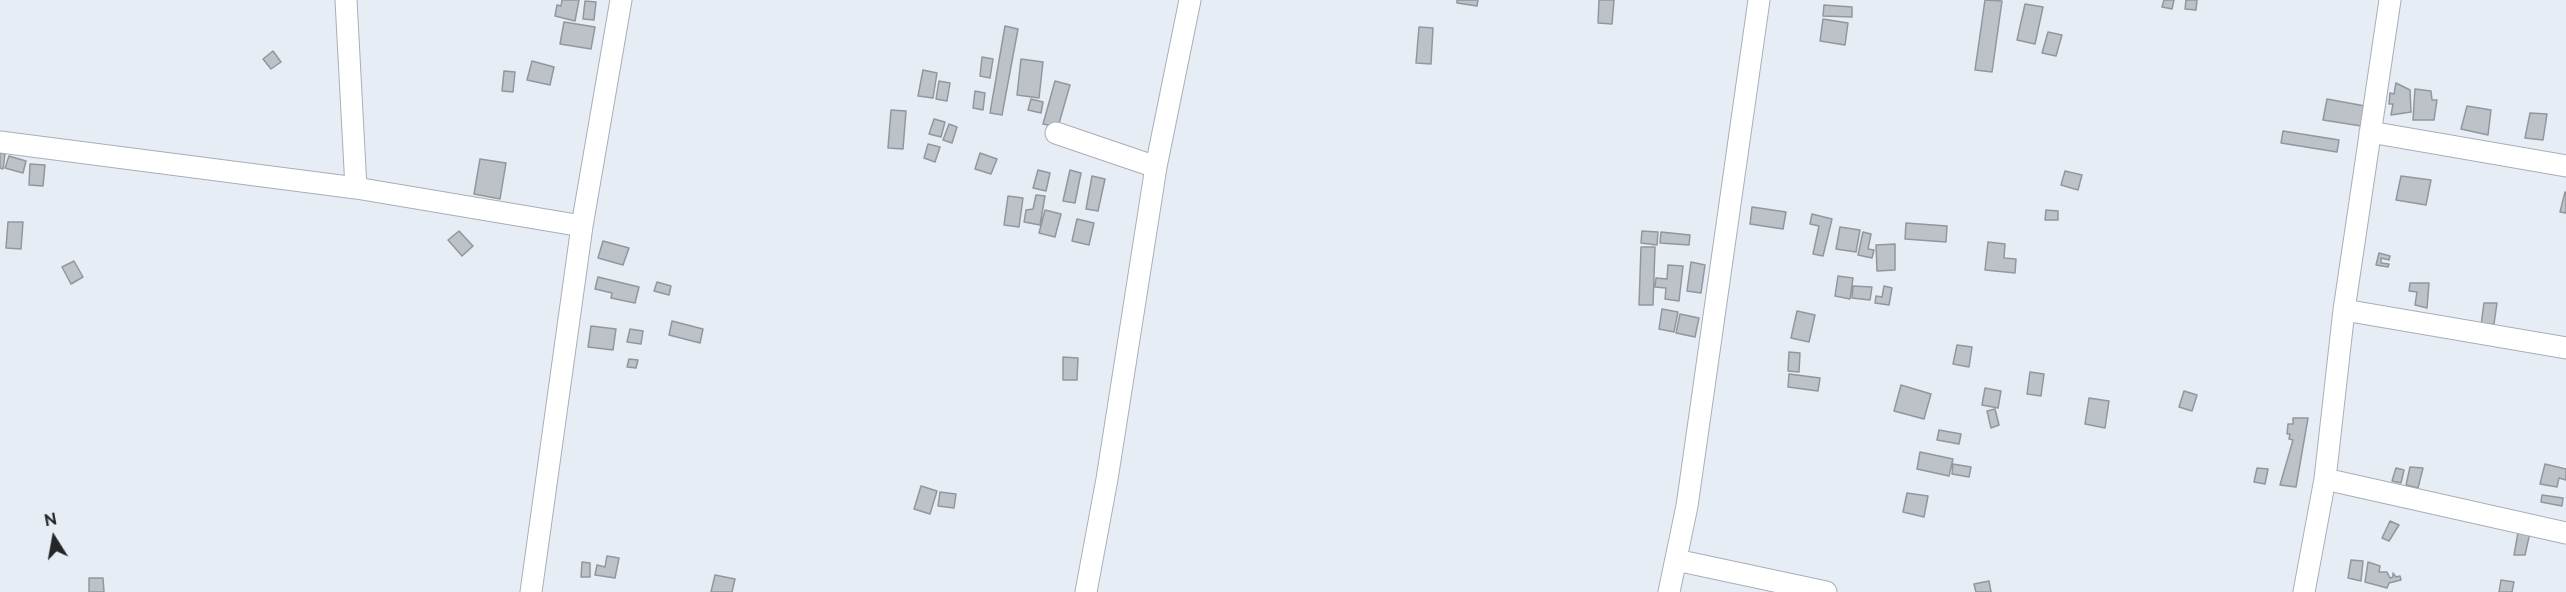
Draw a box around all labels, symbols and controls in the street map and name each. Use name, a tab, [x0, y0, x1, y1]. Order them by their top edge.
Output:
north arrow	[24, 508, 84, 568]
text: N	[43, 509, 58, 530]

